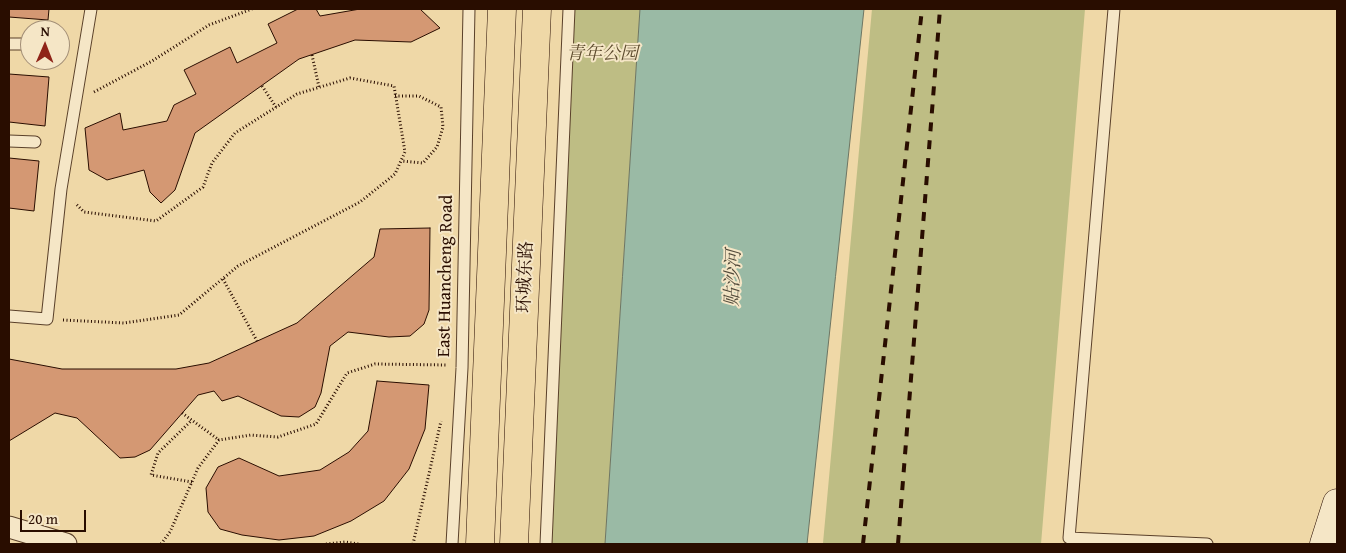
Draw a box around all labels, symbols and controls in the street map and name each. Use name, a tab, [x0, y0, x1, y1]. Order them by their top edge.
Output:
north arrow	[20, 20, 70, 70]
text: N	[40, 21, 50, 41]
park label: 青年公园	[566, 43, 638, 65]
street label: East Huancheng Road	[434, 195, 458, 357]
street label: 环城东路	[514, 241, 538, 313]
water label: 贴沙河	[722, 249, 746, 307]
scale bar	[22, 500, 89, 532]
text: 20 m	[28, 508, 58, 529]

